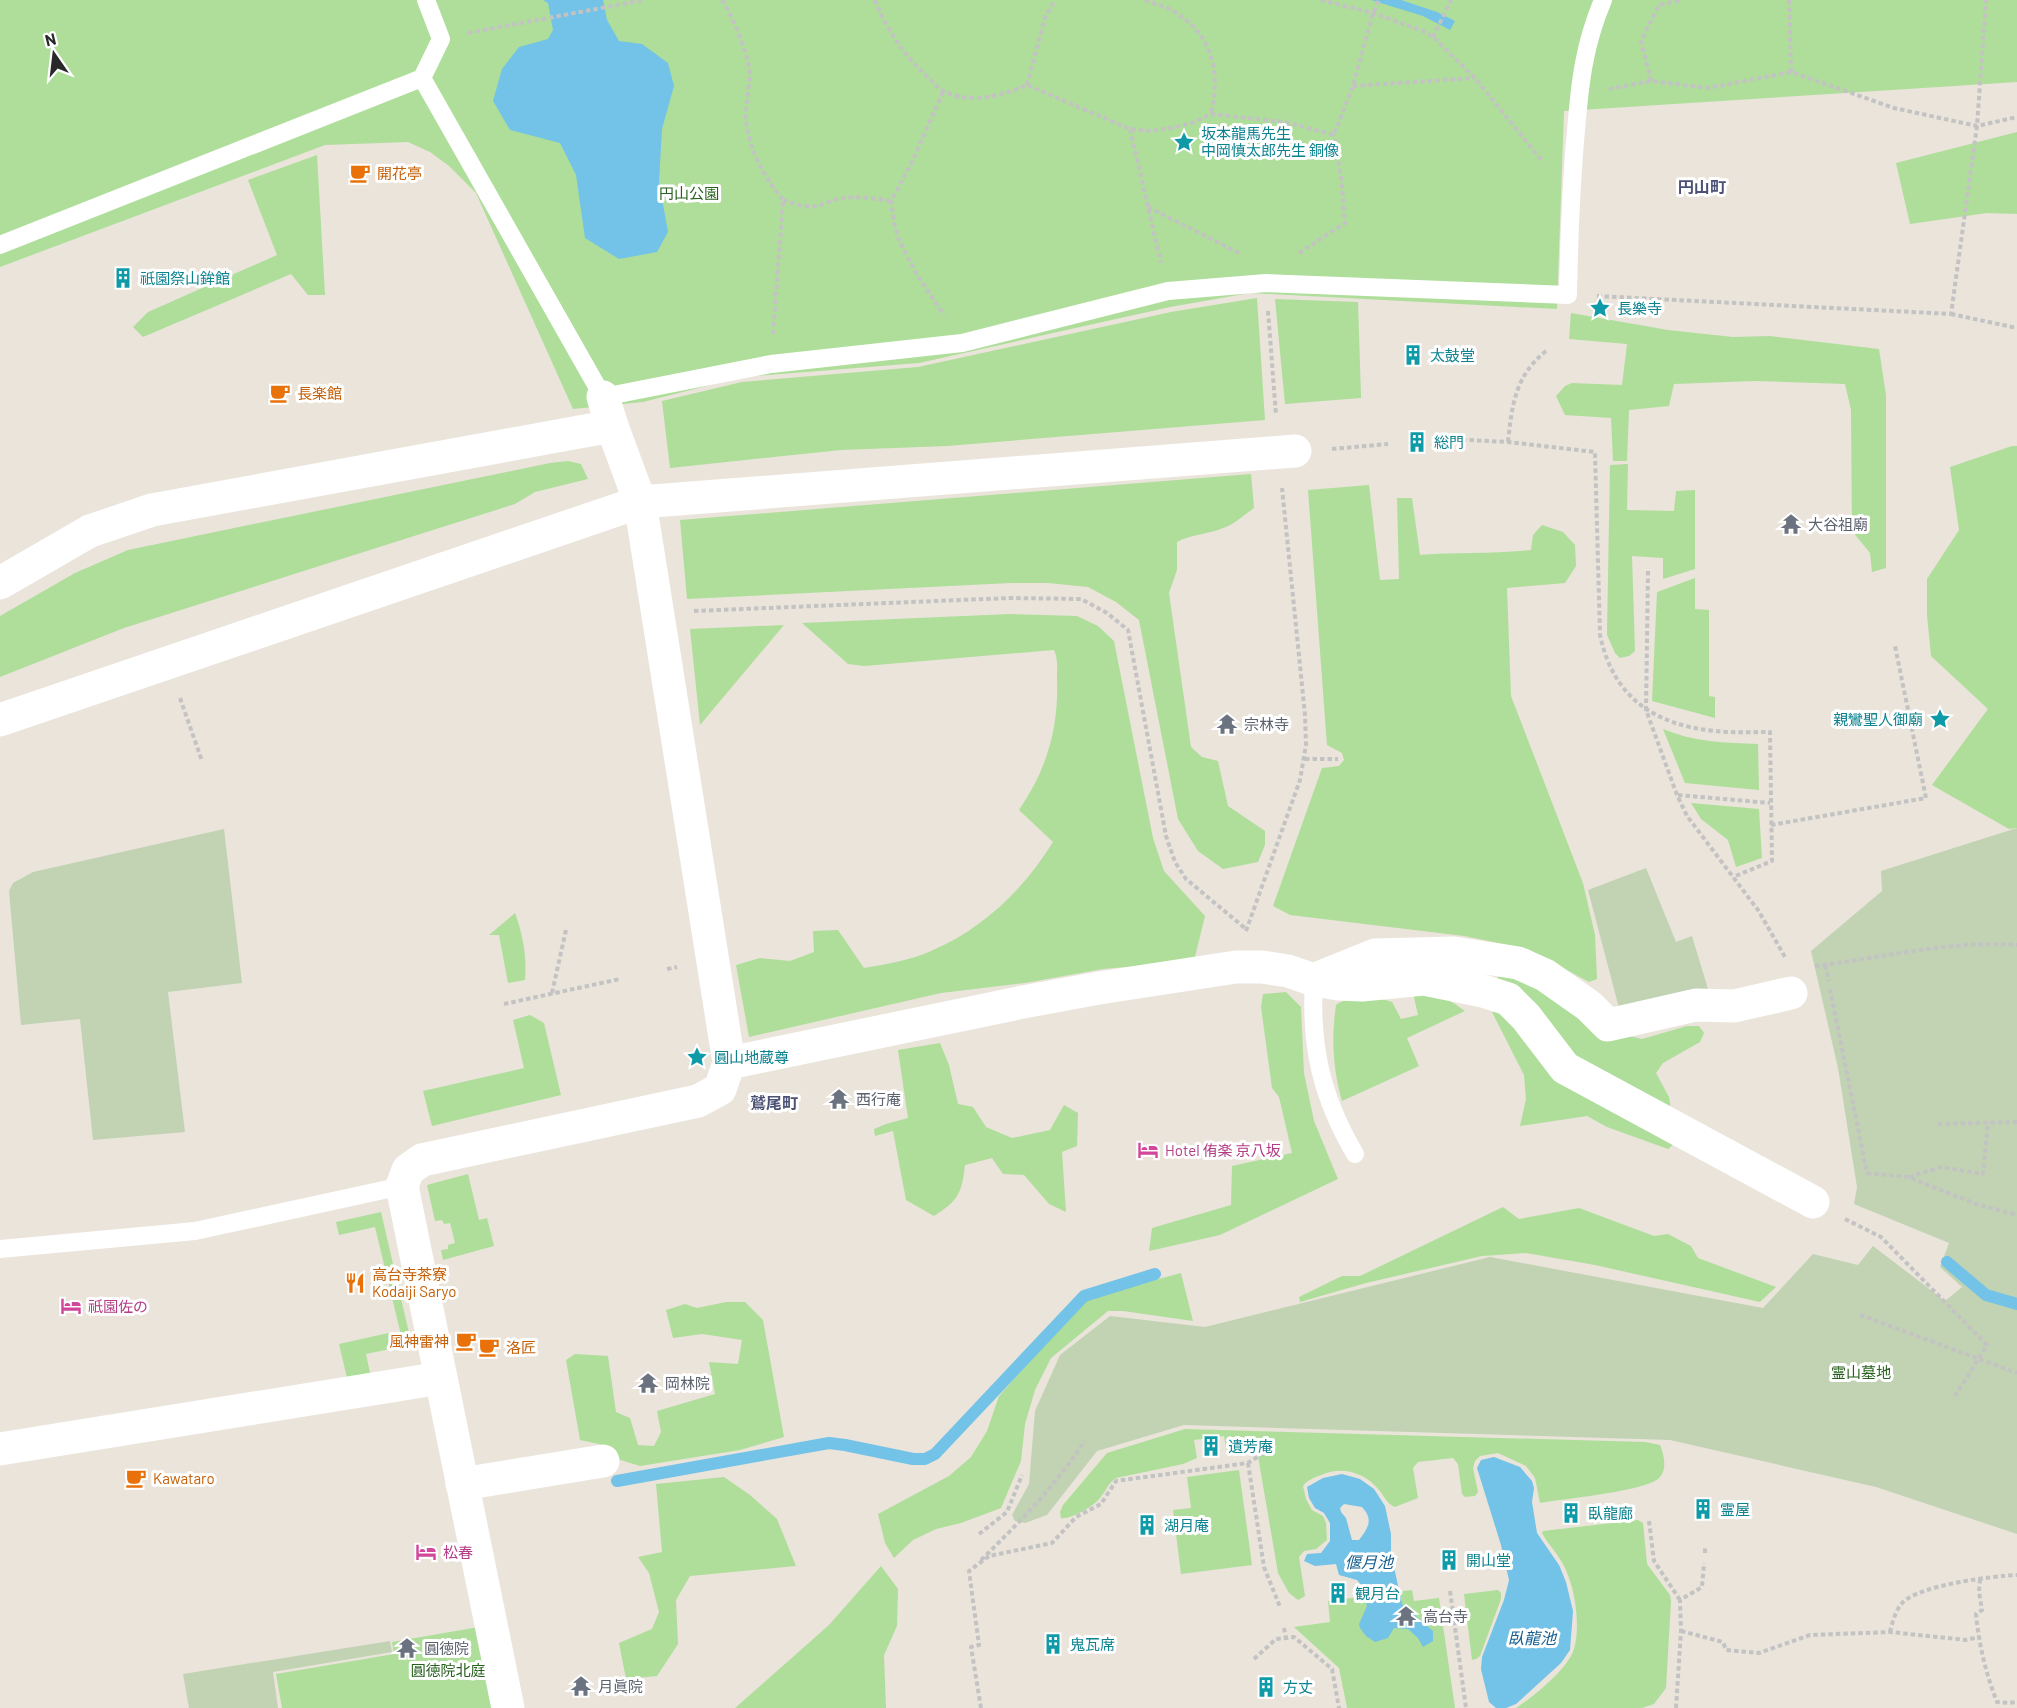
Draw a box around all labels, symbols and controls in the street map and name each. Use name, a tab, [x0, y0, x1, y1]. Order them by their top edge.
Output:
north arrow	[24, 24, 84, 84]
text: N	[43, 28, 58, 49]
place label: 坂本龍馬先生 中岡慎太郎先生 銅像	[1201, 124, 1339, 159]
place icon: 坂本龍馬先生 中岡慎太郎先生 銅像	[1172, 130, 1196, 154]
cafe icon: 開花亭	[348, 161, 372, 185]
place label: 開花亭	[377, 164, 422, 182]
district label: 円山町	[1678, 177, 1726, 196]
park label: 円山公園	[659, 184, 719, 202]
building icon: 祇園祭山鉾館	[111, 266, 135, 290]
place label: 祇園祭山鉾館	[140, 269, 230, 287]
place icon: 長樂寺	[1588, 296, 1612, 320]
place label: 長樂寺	[1617, 299, 1662, 317]
building icon: 太鼓堂	[1401, 343, 1425, 367]
place label: 太鼓堂	[1430, 346, 1475, 364]
cafe icon: 長楽館	[268, 381, 292, 405]
place label: 長楽館	[297, 384, 342, 402]
building icon: 総門	[1405, 430, 1429, 454]
place label: 総門	[1434, 433, 1464, 451]
temple icon: 大谷祖廟	[1779, 512, 1803, 536]
place label: 大谷祖廟	[1808, 515, 1868, 533]
place icon: 親鸞聖人御廟	[1928, 707, 1952, 731]
place label: 親鸞聖人御廟	[1833, 710, 1923, 728]
temple icon: 宗林寺	[1215, 712, 1239, 736]
place label: 宗林寺	[1244, 715, 1289, 733]
place icon: 圓山地蔵尊	[685, 1045, 709, 1069]
place label: 圓山地蔵尊	[714, 1048, 789, 1066]
temple icon: 西行庵	[827, 1087, 851, 1111]
place label: 西行庵	[856, 1090, 901, 1108]
district label: 鷲尾町	[750, 1093, 798, 1112]
hotel icon: Hotel 侑楽 京八坂	[1136, 1138, 1160, 1162]
place label: Hotel 侑楽 京八坂	[1165, 1141, 1281, 1159]
place label: 高台寺茶寮 Kodaiji Saryo	[372, 1265, 456, 1300]
restaurant icon: 高台寺茶寮 Kodaiji Saryo	[343, 1271, 367, 1295]
hotel icon: 祇園佐の	[59, 1294, 83, 1318]
place label: 祇園佐の	[88, 1297, 148, 1315]
cafe icon: 風神雷神	[454, 1329, 478, 1353]
place label: 風神雷神	[389, 1332, 449, 1350]
cafe icon: 洛匠	[477, 1335, 501, 1359]
place label: 洛匠	[506, 1338, 536, 1356]
park label: 霊山墓地	[1831, 1363, 1891, 1381]
temple icon: 岡林院	[636, 1371, 660, 1395]
place label: 岡林院	[665, 1374, 710, 1392]
building icon: 遺芳庵	[1199, 1434, 1223, 1458]
place label: 遺芳庵	[1228, 1437, 1273, 1455]
cafe icon: Kawataro	[124, 1466, 148, 1490]
place label: Kawataro	[153, 1469, 215, 1487]
building icon: 霊屋	[1691, 1497, 1715, 1521]
place label: 霊屋	[1720, 1500, 1750, 1518]
building icon: 臥龍廊	[1559, 1501, 1583, 1525]
place label: 臥龍廊	[1588, 1504, 1633, 1522]
building icon: 湖月庵	[1135, 1513, 1159, 1537]
place label: 湖月庵	[1164, 1516, 1209, 1534]
hotel icon: 松春	[414, 1540, 438, 1564]
place label: 松春	[443, 1543, 473, 1561]
building icon: 開山堂	[1437, 1548, 1461, 1572]
place label: 開山堂	[1466, 1551, 1511, 1569]
water label: 偃月池	[1345, 1552, 1395, 1571]
building icon: 観月台	[1326, 1581, 1350, 1605]
place label: 観月台	[1355, 1584, 1400, 1602]
temple icon: 高台寺	[1394, 1604, 1418, 1628]
place label: 高台寺	[1423, 1607, 1468, 1625]
water label: 臥龍池	[1508, 1628, 1558, 1647]
building icon: 鬼瓦席	[1041, 1632, 1065, 1656]
place label: 鬼瓦席	[1070, 1635, 1115, 1653]
temple icon: 圓徳院	[395, 1636, 419, 1660]
place label: 圓徳院	[424, 1639, 469, 1657]
park label: 圓徳院北庭	[410, 1661, 486, 1679]
temple icon: 月眞院	[569, 1674, 593, 1698]
building icon: 方丈	[1254, 1675, 1278, 1699]
place label: 月眞院	[598, 1677, 643, 1695]
place label: 方丈	[1283, 1678, 1313, 1696]

